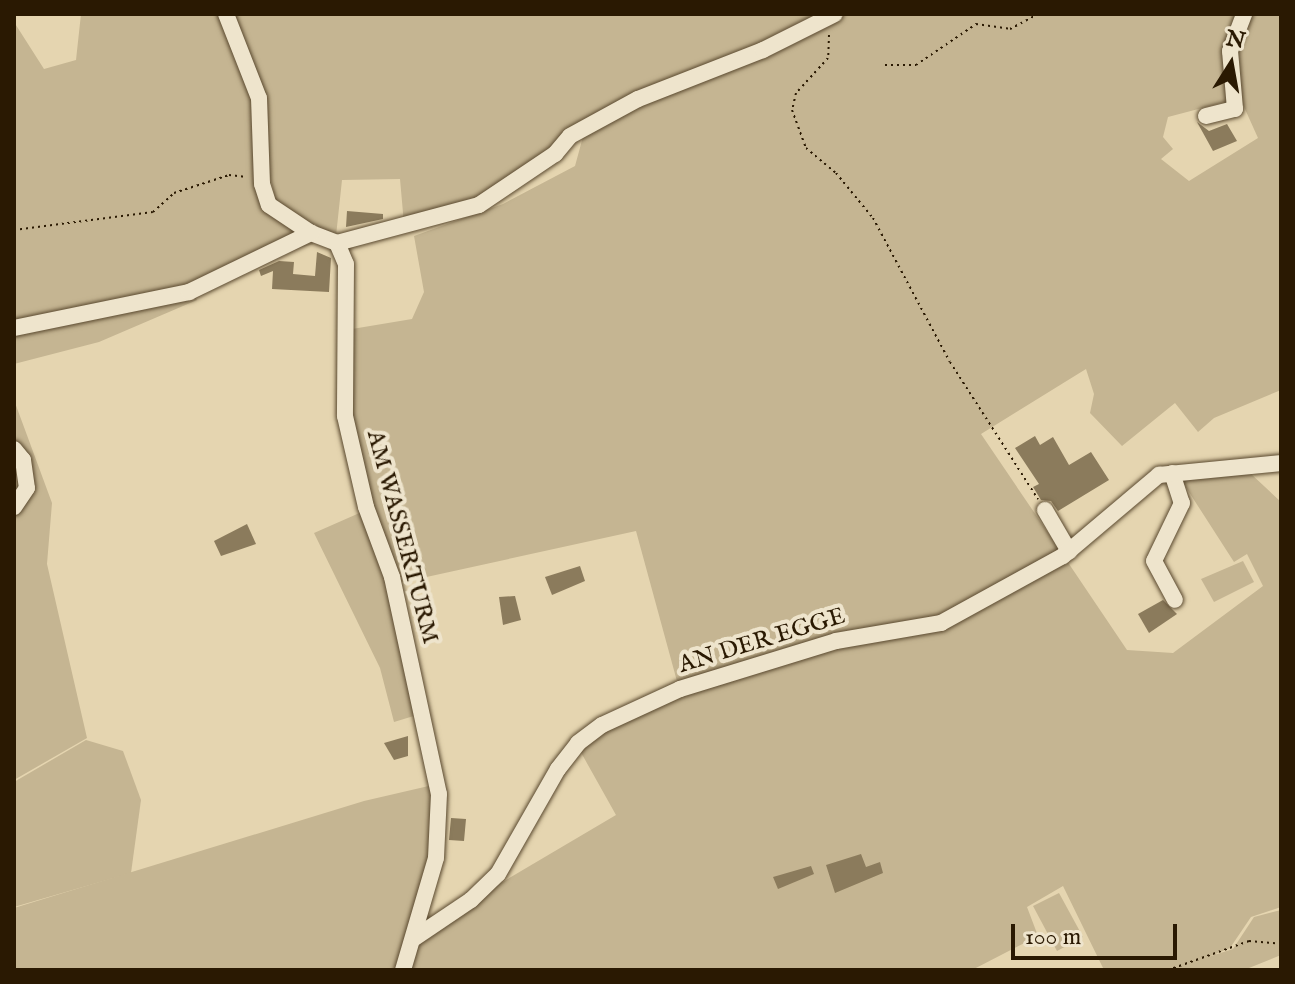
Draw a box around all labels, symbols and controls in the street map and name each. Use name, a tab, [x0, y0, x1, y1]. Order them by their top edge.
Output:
north arrow	[1191, 24, 1271, 104]
text: N	[1224, 25, 1248, 56]
street label: AM WASSERTURM	[360, 427, 444, 647]
street label: AN DER EGGE	[675, 602, 849, 680]
scale bar	[1015, 908, 1181, 958]
text: 100 m	[1025, 922, 1081, 953]

